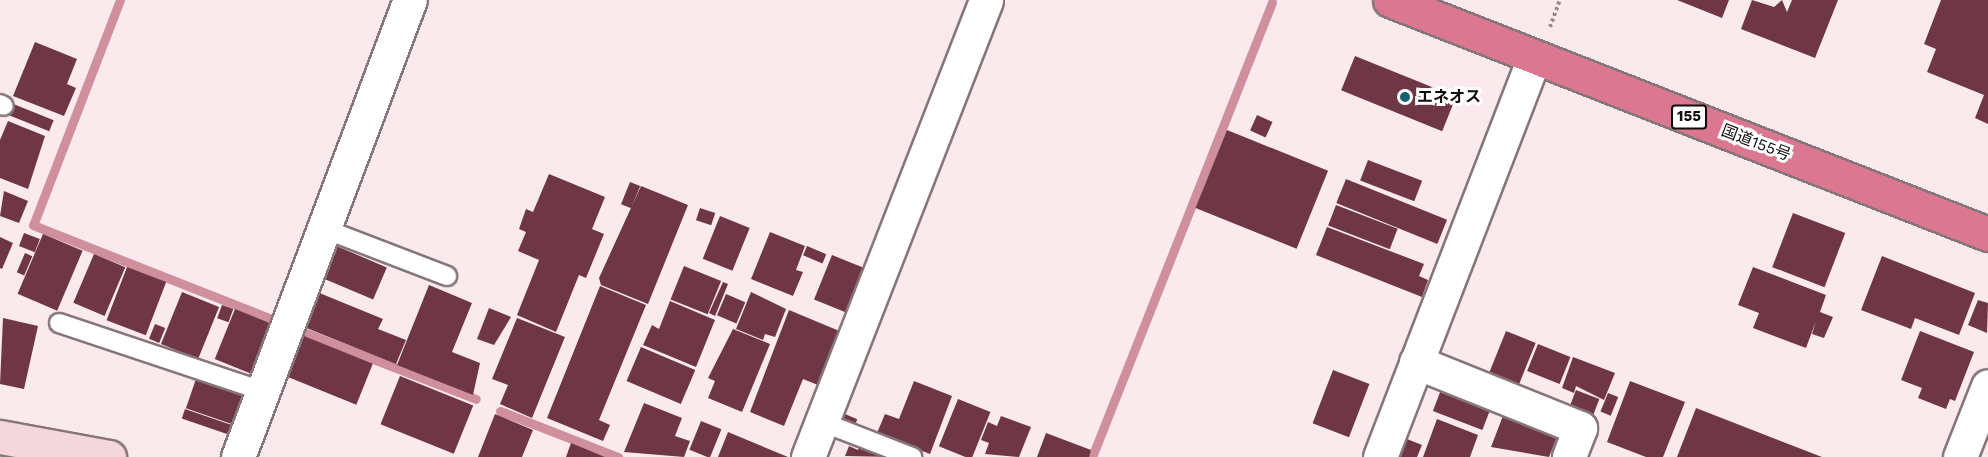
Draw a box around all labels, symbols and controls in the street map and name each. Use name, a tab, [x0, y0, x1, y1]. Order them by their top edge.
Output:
place label: エネオス	[1417, 87, 1481, 107]
marker: エネオス	[1398, 90, 1412, 104]
road number: 155	[1671, 105, 1707, 129]
street label: 国道155号	[1719, 121, 1793, 165]

